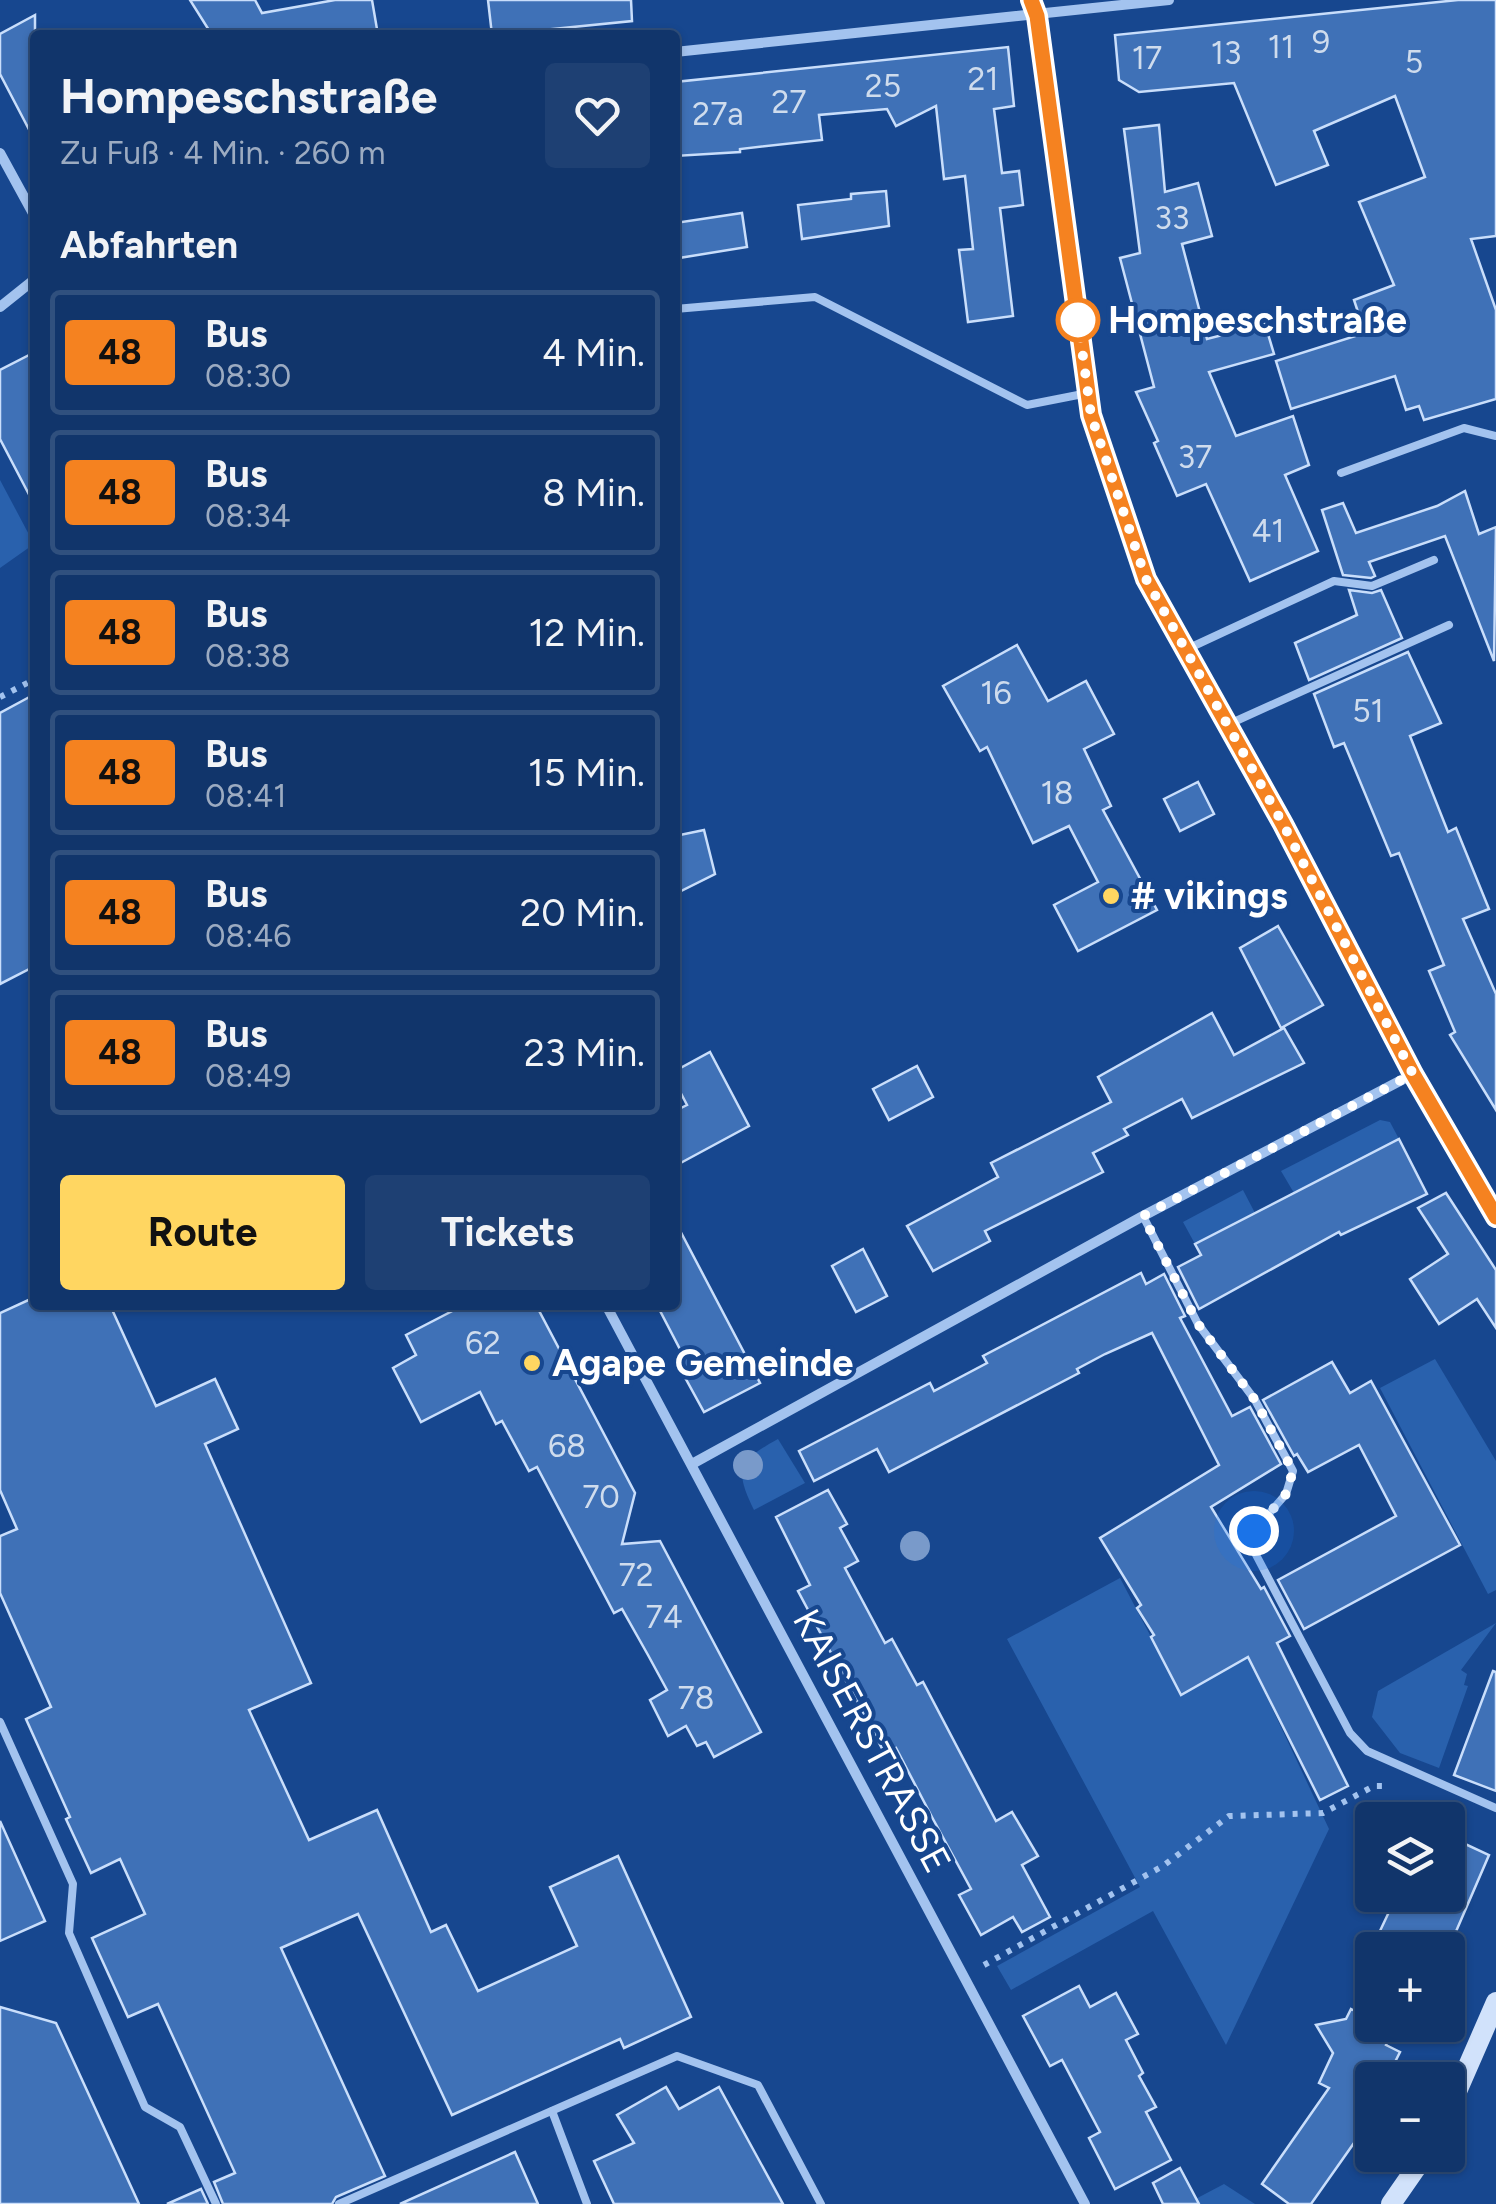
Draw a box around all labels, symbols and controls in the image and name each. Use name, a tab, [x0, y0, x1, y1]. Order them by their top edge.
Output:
house number: 9	[1312, 23, 1330, 61]
house number: 11	[1268, 28, 1294, 66]
house number: 13	[1211, 34, 1241, 72]
house number: 17	[1132, 39, 1162, 77]
house number: 5	[1405, 43, 1423, 81]
house number: 21	[967, 60, 999, 98]
button: heart	[545, 63, 650, 168]
text: Hompeschstraße	[60, 67, 437, 125]
house number: 25	[865, 67, 901, 105]
house number: 27	[771, 83, 807, 121]
house number: 27a	[692, 95, 744, 133]
text: Zu Fuß · 4 Min. · 260 m	[60, 134, 386, 172]
house number: 33	[1155, 199, 1189, 237]
text: Abfahrten	[60, 222, 238, 268]
place label: Hompeschstraße	[1108, 297, 1407, 343]
marker: Hompeschstraße	[1057, 299, 1099, 341]
text: Bus	[205, 311, 268, 357]
text: 4 Min.	[542, 330, 645, 376]
text: 48	[98, 331, 142, 373]
text: 08:30	[205, 357, 291, 395]
house number: 37	[1178, 438, 1212, 476]
text: Bus	[205, 451, 268, 497]
text: 8 Min.	[542, 470, 645, 516]
text: 48	[98, 471, 142, 513]
text: 08:34	[205, 497, 291, 535]
house number: 41	[1251, 512, 1285, 550]
text: Bus	[205, 591, 268, 637]
text: 12 Min.	[529, 610, 645, 656]
text: 48	[98, 611, 142, 653]
text: 08:38	[205, 637, 290, 675]
house number: 16	[980, 674, 1012, 712]
house number: 51	[1352, 692, 1384, 730]
text: Bus	[205, 731, 268, 777]
text: 15 Min.	[528, 750, 645, 796]
text: 48	[98, 751, 142, 793]
house number: 18	[1041, 774, 1073, 812]
text: 08:41	[205, 777, 286, 815]
text: Bus	[205, 871, 268, 917]
place label: # vikings	[1131, 873, 1288, 919]
marker: # vikings	[1100, 885, 1122, 907]
text: 20 Min.	[520, 890, 645, 936]
text: 48	[98, 891, 142, 933]
text: 08:46	[205, 917, 291, 955]
text: Bus	[205, 1011, 268, 1057]
text: 23 Min.	[524, 1030, 645, 1076]
text: 48	[98, 1031, 142, 1073]
text: 08:49	[205, 1057, 291, 1095]
button: Route	[60, 1175, 345, 1290]
button: Tickets	[365, 1175, 650, 1290]
house number: 62	[465, 1324, 501, 1362]
place label: Agape Gemeinde	[552, 1340, 853, 1386]
marker: Agape Gemeinde	[521, 1352, 543, 1374]
house number: 68	[548, 1427, 586, 1465]
house number: 70	[582, 1478, 620, 1516]
your location	[1229, 1506, 1279, 1556]
house number: 72	[618, 1556, 654, 1594]
house number: 74	[645, 1598, 683, 1636]
street label: KAISERSTRASSE	[783, 1601, 961, 1881]
house number: 78	[678, 1679, 714, 1717]
map controls	[1355, 1802, 1465, 2172]
button: layers	[1355, 1802, 1465, 1912]
button: +	[1355, 1932, 1465, 2042]
button: −	[1355, 2062, 1465, 2172]

